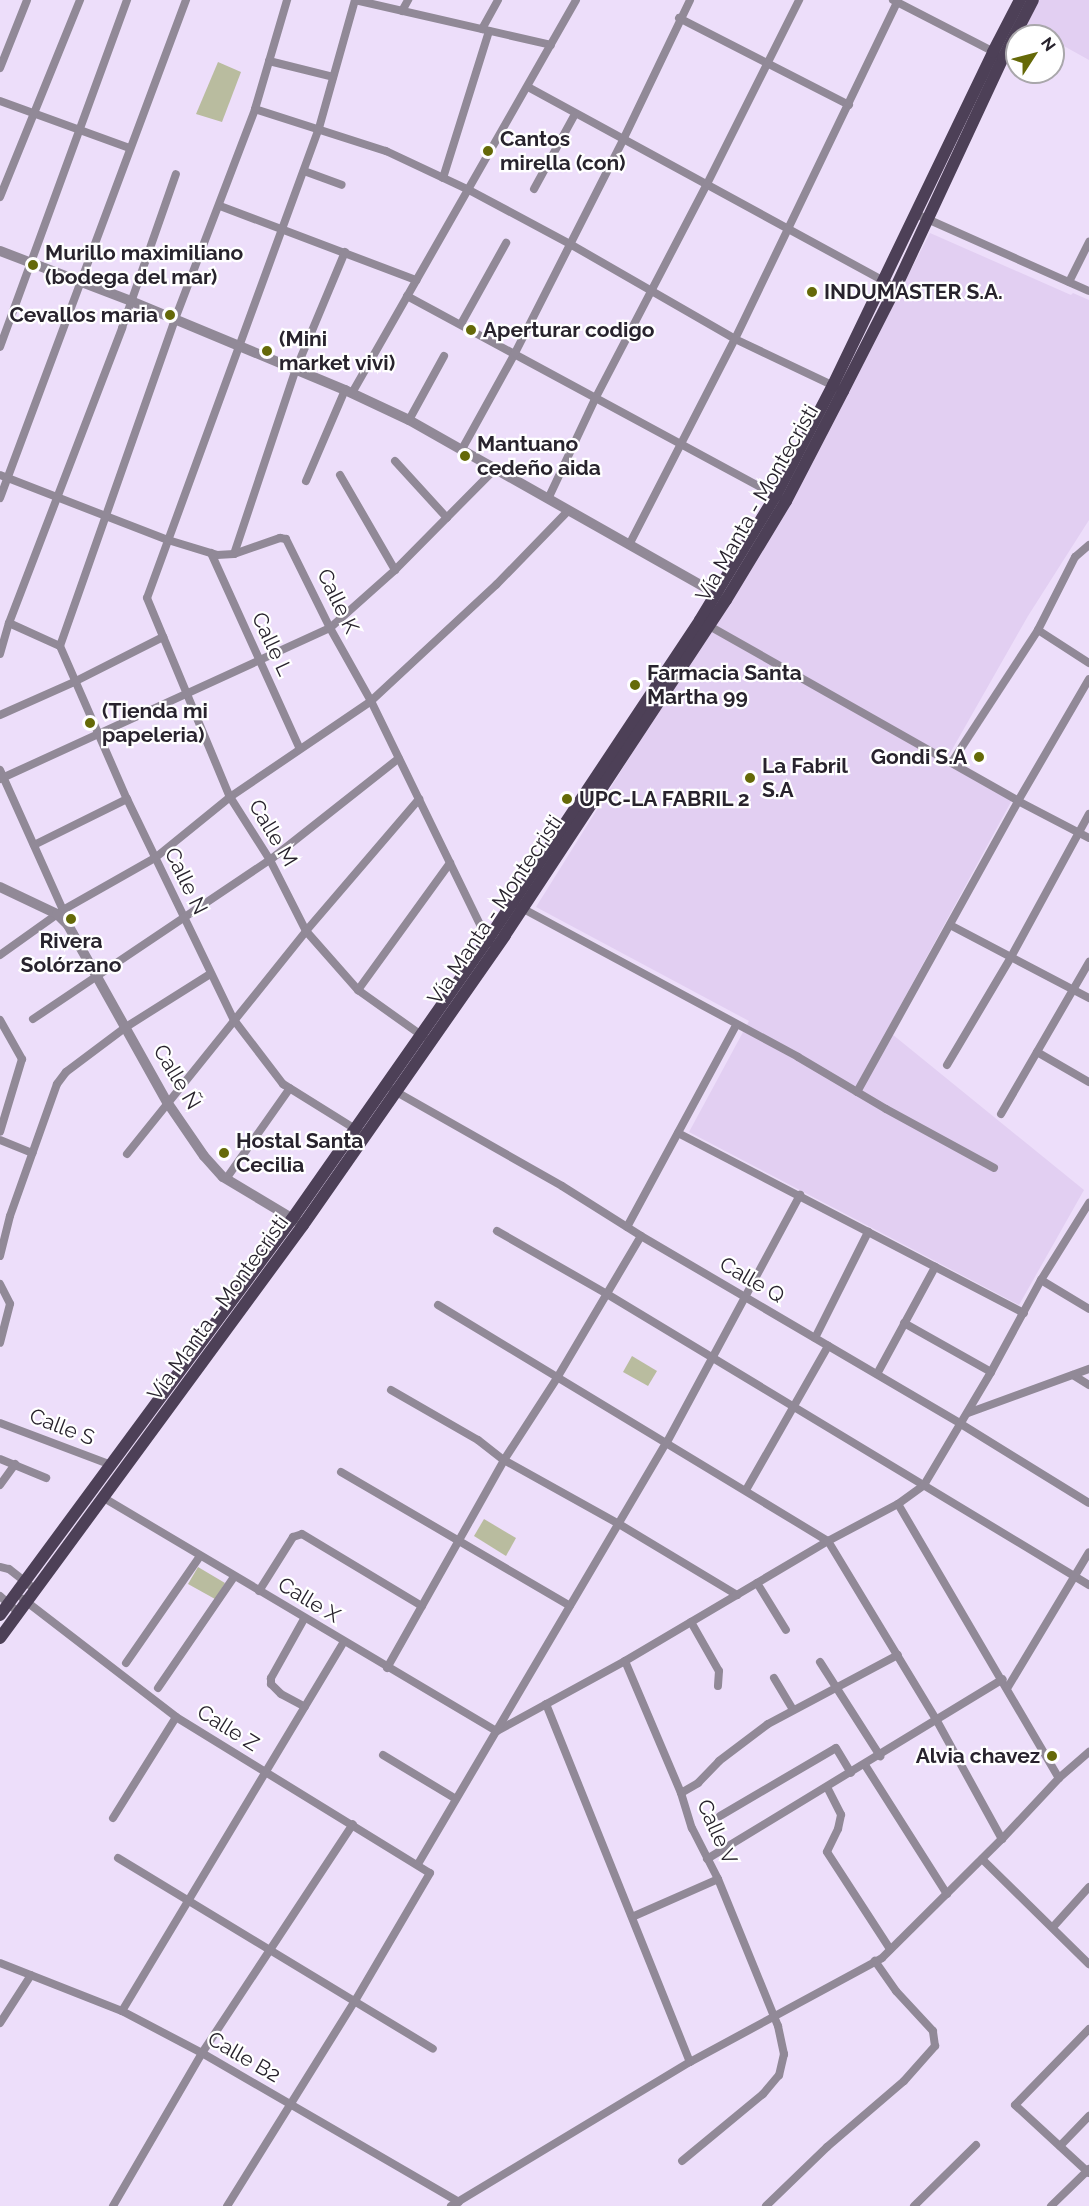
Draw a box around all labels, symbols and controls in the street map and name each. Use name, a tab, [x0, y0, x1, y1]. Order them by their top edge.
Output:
north arrow	[1005, 24, 1065, 84]
text: N	[1037, 34, 1060, 55]
place label: Cantos mirella (con)	[500, 126, 626, 176]
marker: Cantos mirella (con)	[481, 144, 495, 158]
place label: Murillo maximiliano (bodega del mar)	[45, 240, 243, 290]
marker: Murillo maximiliano (bodega del mar)	[26, 258, 40, 272]
place label: INDUMASTER S.A.	[824, 279, 1003, 305]
marker: INDUMASTER S.A.	[805, 285, 819, 299]
place label: Cevallos maria	[9, 302, 158, 328]
marker: Cevallos maria	[163, 308, 177, 322]
place label: Aperturar codigo	[483, 317, 655, 343]
marker: Aperturar codigo	[464, 323, 478, 337]
place label: (Mini market vivi)	[279, 326, 396, 376]
marker: (Mini market vivi)	[260, 344, 274, 358]
street label: Vía Manta - Montecristi	[690, 400, 824, 606]
place label: Mantuano cedeño aida	[477, 431, 601, 481]
marker: Mantuano cedeño aida	[458, 449, 472, 463]
street label: Calle K	[312, 565, 364, 637]
street label: Calle L	[246, 608, 298, 680]
place label: Farmacia Santa Martha 99	[647, 660, 802, 710]
marker: Farmacia Santa Martha 99	[628, 678, 642, 692]
place label: (Tienda mi papeleria)	[102, 698, 208, 748]
marker: (Tienda mi papeleria)	[83, 716, 97, 730]
place label: Gondi S.A	[871, 744, 967, 770]
marker: Gondi S.A	[972, 750, 986, 764]
place label: La Fabril S.A	[762, 753, 848, 803]
marker: La Fabril S.A	[743, 771, 757, 785]
place label: UPC-LA FABRIL 2	[579, 786, 751, 812]
marker: UPC-LA FABRIL 2	[560, 792, 574, 806]
street label: Calle M	[243, 795, 303, 871]
street label: Vía Manta - Montecristi	[422, 811, 568, 1009]
street label: Calle N	[159, 843, 213, 919]
marker: Rivera Solórzano	[64, 912, 78, 926]
place label: Rivera Solórzano	[21, 928, 121, 978]
street label: Calle Ñ	[148, 1040, 206, 1114]
place label: Hostal Santa Cecilia	[236, 1128, 364, 1178]
marker: Hostal Santa Cecilia	[217, 1146, 231, 1160]
street label: Vía Manta - Montecristi	[142, 1210, 294, 1406]
street label: Calle Q	[715, 1251, 789, 1309]
street label: Calle S	[26, 1403, 98, 1451]
street label: Calle X	[273, 1572, 345, 1628]
street label: Calle Z	[192, 1699, 264, 1757]
place label: Alvia chavez	[916, 1743, 1040, 1769]
marker: Alvia chavez	[1045, 1749, 1059, 1763]
street label: Calle V	[691, 1795, 743, 1869]
street label: Calle B2	[203, 2026, 285, 2088]

